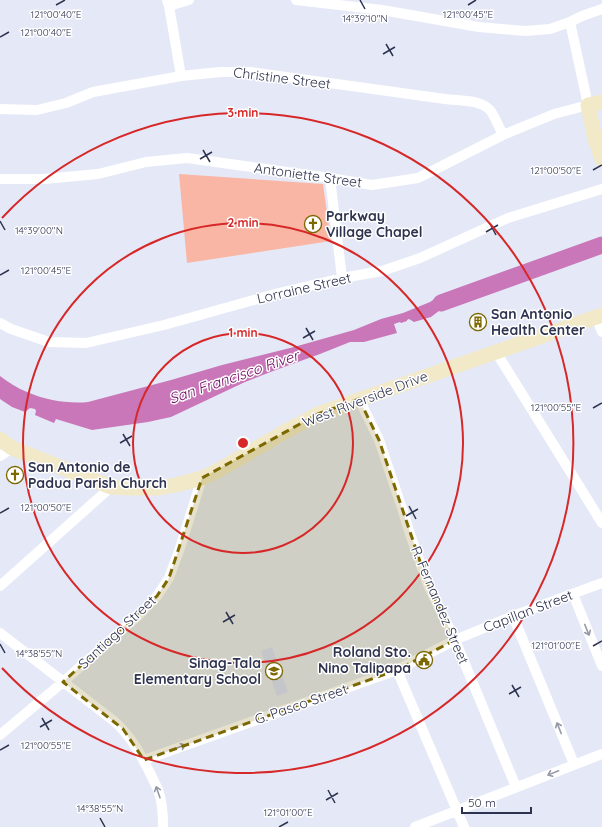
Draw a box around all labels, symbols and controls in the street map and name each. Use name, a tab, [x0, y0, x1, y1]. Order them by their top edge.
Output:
text: 121°00'40"E	[31, 8, 82, 21]
text: 121°00'45"E	[443, 8, 494, 21]
text: 14°39'10"N	[342, 12, 388, 25]
text: 121°00'40"E	[21, 26, 72, 39]
street label: Christine Street	[232, 63, 332, 93]
text: 3 min	[228, 105, 258, 120]
street label: Antoniette Street	[253, 159, 363, 192]
text: 121°00'50"E	[531, 164, 582, 177]
place label: Parkway Village Chapel	[326, 207, 423, 241]
church icon: Parkway Village Chapel	[303, 214, 323, 234]
text: 2 min	[227, 215, 259, 230]
text: 14°39'00"N	[15, 224, 63, 237]
text: 121°00'45"E	[21, 264, 72, 277]
street label: Lorraine Street	[255, 268, 353, 308]
place label: San Antonio Health Center	[491, 305, 585, 339]
building icon: San Antonio Health Center	[468, 312, 488, 332]
text: 1 min	[228, 325, 258, 340]
water label: San Francisco River	[166, 345, 303, 408]
street label: West Riverside Drive	[300, 367, 430, 431]
text: 121°00'55"E	[531, 401, 582, 414]
centre of rings	[236, 436, 250, 450]
place label: San Antonio de Padua Parish Church	[28, 458, 167, 492]
church icon: San Antonio de Padua Parish Church	[5, 465, 25, 485]
text: 121°00'50"E	[21, 501, 72, 514]
street label: R. Fernandez Street	[407, 543, 473, 667]
street label: Capillan Street	[481, 586, 575, 636]
street label: Santiago Street	[74, 591, 160, 673]
one-way arrow	[584, 624, 592, 636]
text: 121°01'00"E	[531, 639, 581, 652]
place label: Roland Sto. Nino Talipapa	[318, 643, 411, 677]
text: 14°38'55"N	[16, 647, 62, 660]
public building icon: Roland Sto. Nino Talipapa	[414, 650, 434, 670]
place label: Sinag-Tala Elementary School	[134, 654, 261, 688]
school or university icon: Sinag-Tala Elementary School	[264, 661, 284, 681]
street label: G. Pasco Street	[252, 680, 350, 728]
one-way arrow	[555, 723, 563, 735]
text: 121°00'55"E	[21, 739, 72, 752]
one-way arrow	[174, 742, 186, 750]
one-way arrow	[547, 769, 559, 777]
one-way arrow	[154, 786, 161, 799]
scale bar	[462, 789, 531, 815]
text: 50 m	[468, 795, 496, 810]
text: 14°38'55"N	[77, 802, 123, 815]
text: 121°01'00"E	[263, 806, 313, 819]

